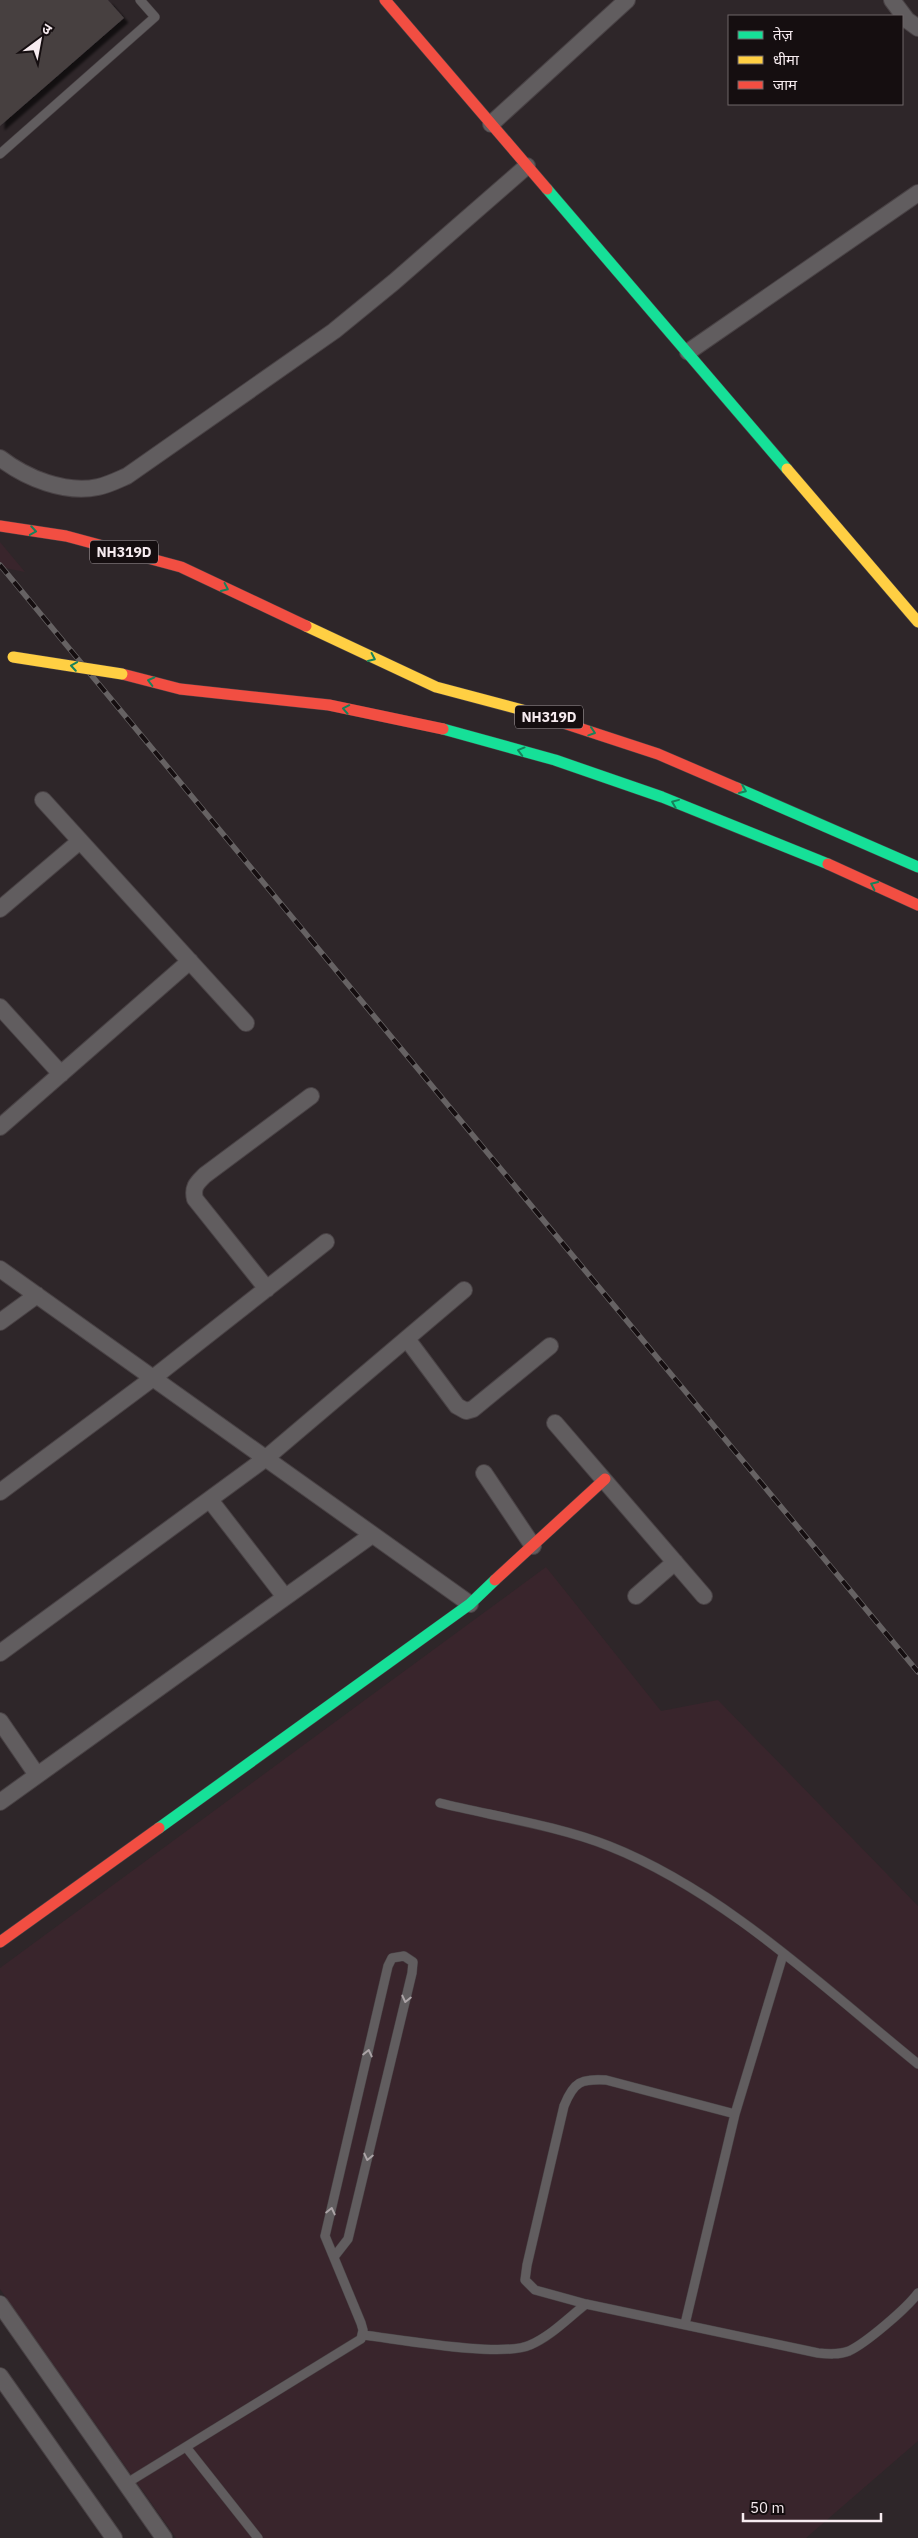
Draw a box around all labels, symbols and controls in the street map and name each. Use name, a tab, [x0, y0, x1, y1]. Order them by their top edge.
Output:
north arrow	[15, 15, 65, 65]
legend	[728, 15, 903, 105]
text: उ	[39, 19, 56, 39]
text: तेज़	[773, 25, 794, 44]
text: धीमा	[773, 50, 800, 69]
text: जाम	[773, 75, 798, 94]
one-way arrow	[29, 525, 37, 535]
road number: NH319D	[90, 540, 158, 564]
one-way arrow	[220, 582, 229, 593]
one-way arrow	[367, 651, 376, 662]
one-way arrow	[69, 662, 78, 672]
one-way arrow	[147, 676, 156, 687]
one-way arrow	[342, 704, 351, 714]
road number: NH319D	[515, 706, 583, 729]
one-way arrow	[587, 726, 596, 736]
one-way arrow	[518, 746, 526, 756]
one-way arrow	[739, 785, 747, 795]
one-way arrow	[671, 798, 680, 809]
one-way arrow	[870, 880, 879, 891]
one-way arrow	[401, 1994, 412, 2003]
one-way arrow	[362, 2048, 373, 2057]
one-way arrow	[363, 2153, 374, 2161]
one-way arrow	[325, 2206, 336, 2215]
scale bar	[743, 2490, 880, 2522]
text: 50 m	[750, 2498, 785, 2517]

